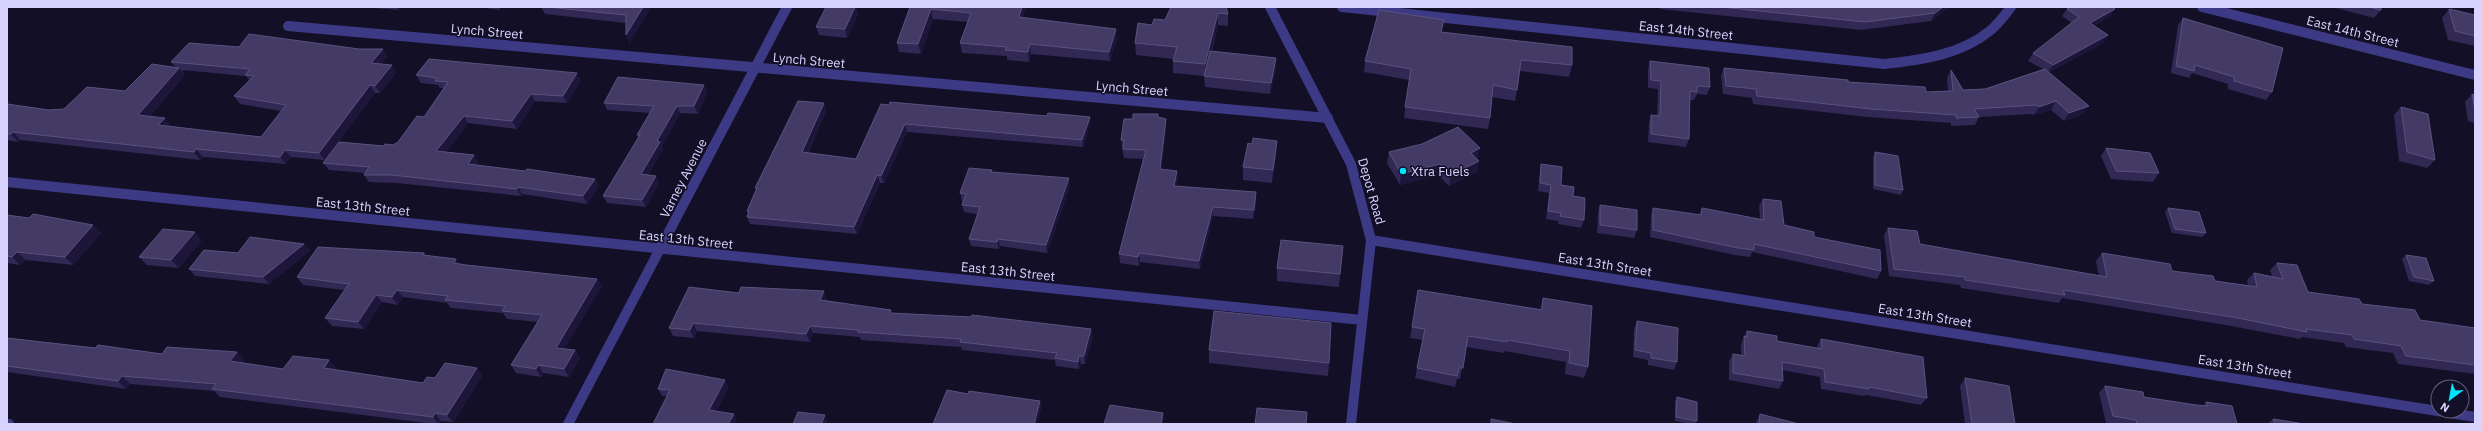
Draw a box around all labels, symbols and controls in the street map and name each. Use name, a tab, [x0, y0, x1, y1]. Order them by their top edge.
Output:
street label: East 14th Street	[2305, 12, 2401, 51]
street label: East 14th Street	[1638, 17, 1734, 44]
street label: Lynch Street	[450, 20, 524, 43]
street label: Lynch Street	[772, 49, 846, 72]
street label: Lynch Street	[1095, 77, 1169, 100]
street label: Varney Avenue	[656, 136, 711, 221]
street label: Depot Road	[1354, 156, 1389, 226]
place label: Xtra Fuels	[1411, 163, 1469, 180]
marker: Xtra Fuels	[1398, 166, 1408, 176]
street label: East 13th Street	[315, 193, 411, 220]
street label: East 13th Street	[638, 226, 734, 253]
street label: East 13th Street	[1557, 249, 1653, 280]
street label: East 13th Street	[960, 258, 1056, 285]
street label: East 13th Street	[1877, 300, 1973, 331]
street label: East 13th Street	[2197, 351, 2293, 382]
north arrow	[2430, 379, 2470, 419]
text: N	[2438, 399, 2452, 416]

